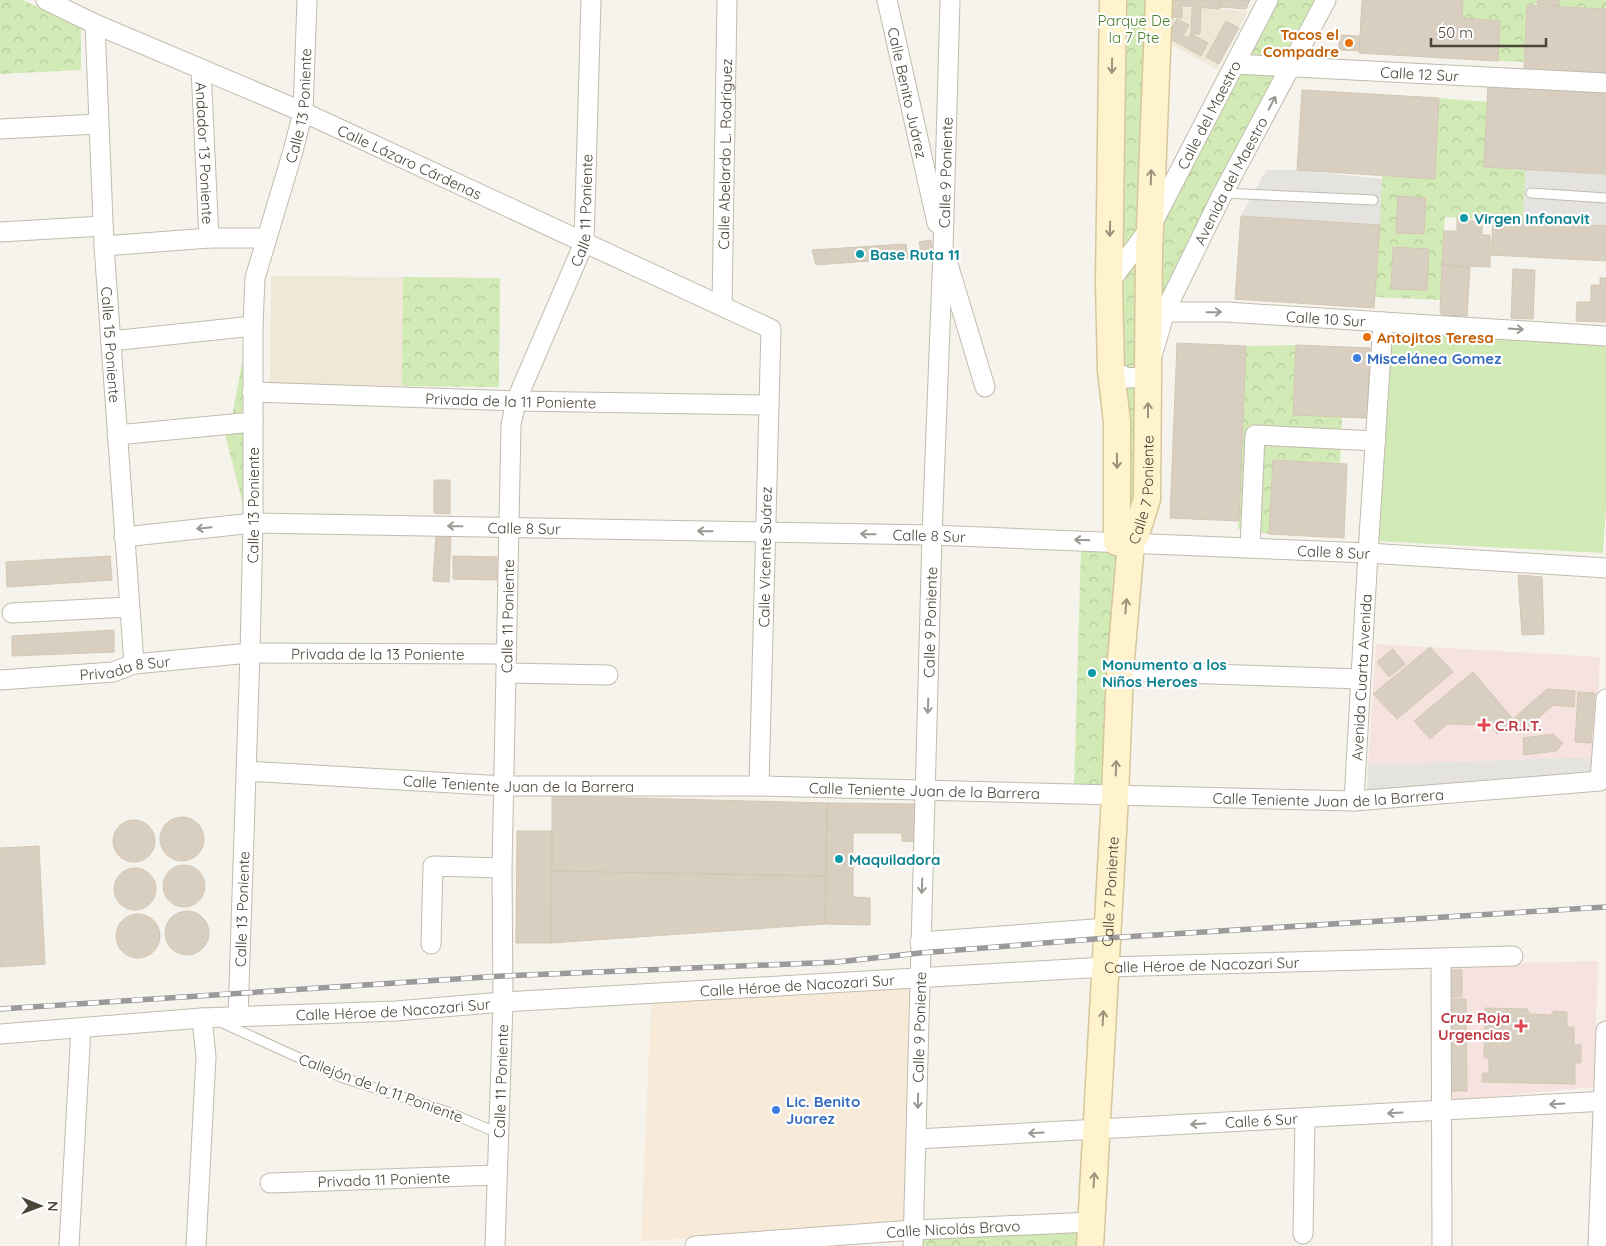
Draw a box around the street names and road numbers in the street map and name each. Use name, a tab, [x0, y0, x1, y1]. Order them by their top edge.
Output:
street label: Calle Benito Juárez	[884, 25, 932, 160]
street label: Calle 13 Poniente	[280, 48, 315, 165]
street label: Calle del Maestro	[1173, 57, 1245, 173]
street label: Calle Abelardo L. Rodríguez	[713, 58, 736, 250]
street label: Calle 12 Sur	[1380, 62, 1460, 85]
street label: Andador 13 Poniente	[192, 81, 218, 225]
street label: Avenida del Maestro	[1190, 113, 1271, 248]
street label: Calle 9 Poniente	[934, 117, 956, 228]
street label: Calle Lázaro Cárdenas	[334, 120, 485, 203]
street label: Calle 11 Poniente	[566, 154, 596, 269]
street label: Calle 15 Poniente	[97, 286, 125, 403]
street label: Calle 10 Sur	[1285, 306, 1366, 330]
street label: Privada de la 11 Poniente	[425, 388, 597, 412]
street label: Calle 7 Poniente	[1123, 435, 1157, 548]
street label: Calle 13 Poniente	[243, 447, 263, 564]
street label: Calle Vicente Suárez	[754, 486, 776, 628]
street label: Calle 8 Sur	[487, 518, 561, 538]
street label: Calle 8 Sur	[892, 525, 966, 546]
street label: Calle 8 Sur	[1297, 541, 1371, 563]
street label: Calle 11 Poniente	[496, 559, 518, 673]
street label: Calle 9 Poniente	[919, 566, 941, 678]
street label: Avenida Cuarta Avenida	[1347, 593, 1375, 761]
street label: Privada de la 13 Poniente	[291, 644, 465, 663]
street label: Privada 8 Sur	[79, 651, 171, 684]
street label: Calle Teniente Juan de la Barrera	[403, 771, 634, 796]
street label: Calle Teniente Juan de la Barrera	[809, 778, 1040, 803]
street label: Calle Teniente Juan de la Barrera	[1213, 784, 1444, 811]
street label: Calle 7 Poniente	[1097, 836, 1122, 947]
street label: Calle 13 Poniente	[230, 851, 253, 967]
street label: Calle Héroe de Nacozari Sur	[1104, 952, 1300, 977]
street label: Calle Héroe de Nacozari Sur	[699, 970, 896, 1000]
street label: Calle 9 Poniente	[908, 971, 930, 1083]
street label: Calle Héroe de Nacozari Sur	[295, 994, 492, 1024]
street label: Calle 11 Poniente	[489, 1024, 512, 1138]
street label: Callejón de la 11 Poniente	[296, 1049, 466, 1127]
street label: Calle 6 Sur	[1224, 1108, 1299, 1132]
street label: Privada 11 Poniente	[317, 1167, 451, 1191]
street label: Calle Nicolás Bravo	[886, 1216, 1021, 1241]

